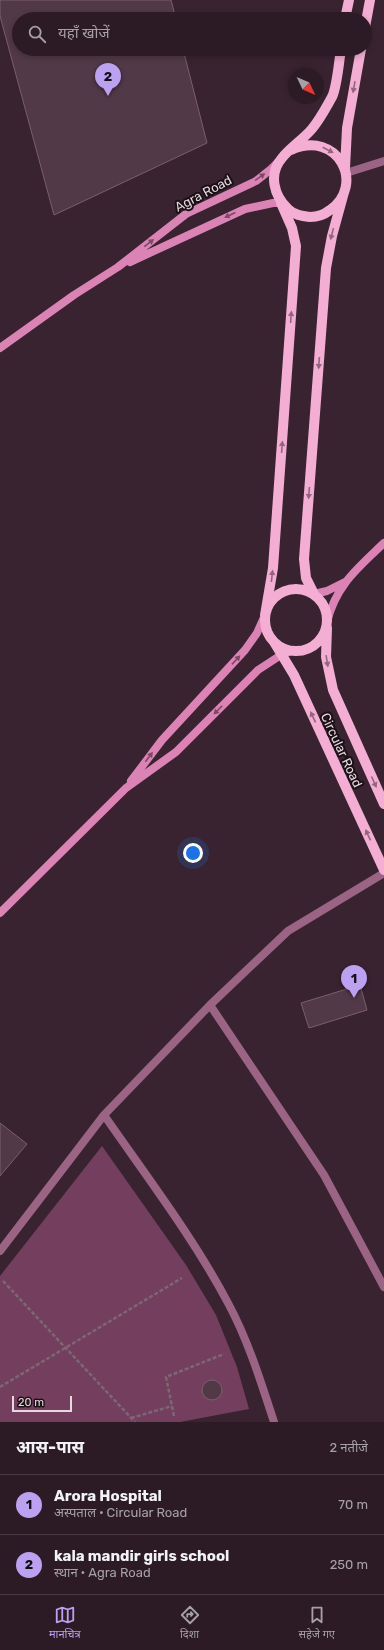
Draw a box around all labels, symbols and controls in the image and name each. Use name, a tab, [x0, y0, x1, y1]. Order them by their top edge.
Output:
search box	[12, 12, 372, 56]
icon: search	[26, 23, 48, 45]
text: यहाँ खोजें	[58, 24, 110, 42]
pin: 2	[95, 63, 121, 96]
north arrow	[288, 68, 324, 104]
one-way arrow	[351, 81, 357, 93]
one-way arrow	[322, 146, 333, 153]
street label: Agra Road	[172, 172, 235, 216]
one-way arrow	[255, 173, 266, 181]
one-way arrow	[224, 213, 236, 219]
one-way arrow	[329, 228, 335, 240]
one-way arrow	[144, 239, 155, 247]
one-way arrow	[288, 311, 295, 323]
one-way arrow	[316, 357, 322, 369]
one-way arrow	[278, 441, 285, 453]
one-way arrow	[306, 486, 313, 499]
one-way arrow	[269, 570, 275, 582]
one-way arrow	[324, 655, 330, 667]
one-way arrow	[231, 656, 240, 665]
one-way arrow	[213, 705, 223, 715]
one-way arrow	[310, 711, 316, 723]
street label: Circular Road	[318, 711, 365, 790]
one-way arrow	[145, 752, 153, 762]
one-way arrow	[371, 776, 377, 787]
one-way arrow	[365, 829, 371, 841]
your location	[183, 843, 203, 863]
pin: 1	[341, 965, 367, 998]
scale bar	[12, 1394, 72, 1413]
text: 20 m	[18, 1396, 44, 1409]
text: आस-पास	[16, 1437, 84, 1457]
text: 2 नतीजे	[330, 1440, 368, 1455]
text: Arora Hospital	[54, 1487, 162, 1505]
text: 1	[26, 1497, 32, 1512]
text: 70 m	[338, 1497, 368, 1512]
text: अस्पताल · Circular Road	[54, 1505, 187, 1520]
text: kala mandir girls school	[54, 1547, 229, 1565]
text: 2	[25, 1557, 33, 1572]
text: 250 m	[330, 1557, 368, 1572]
text: स्थान · Agra Road	[54, 1565, 151, 1580]
tab: मानचित्र	[49, 1604, 80, 1642]
tab: दिशा	[179, 1604, 201, 1642]
tab: सहेजे गए	[299, 1604, 335, 1642]

